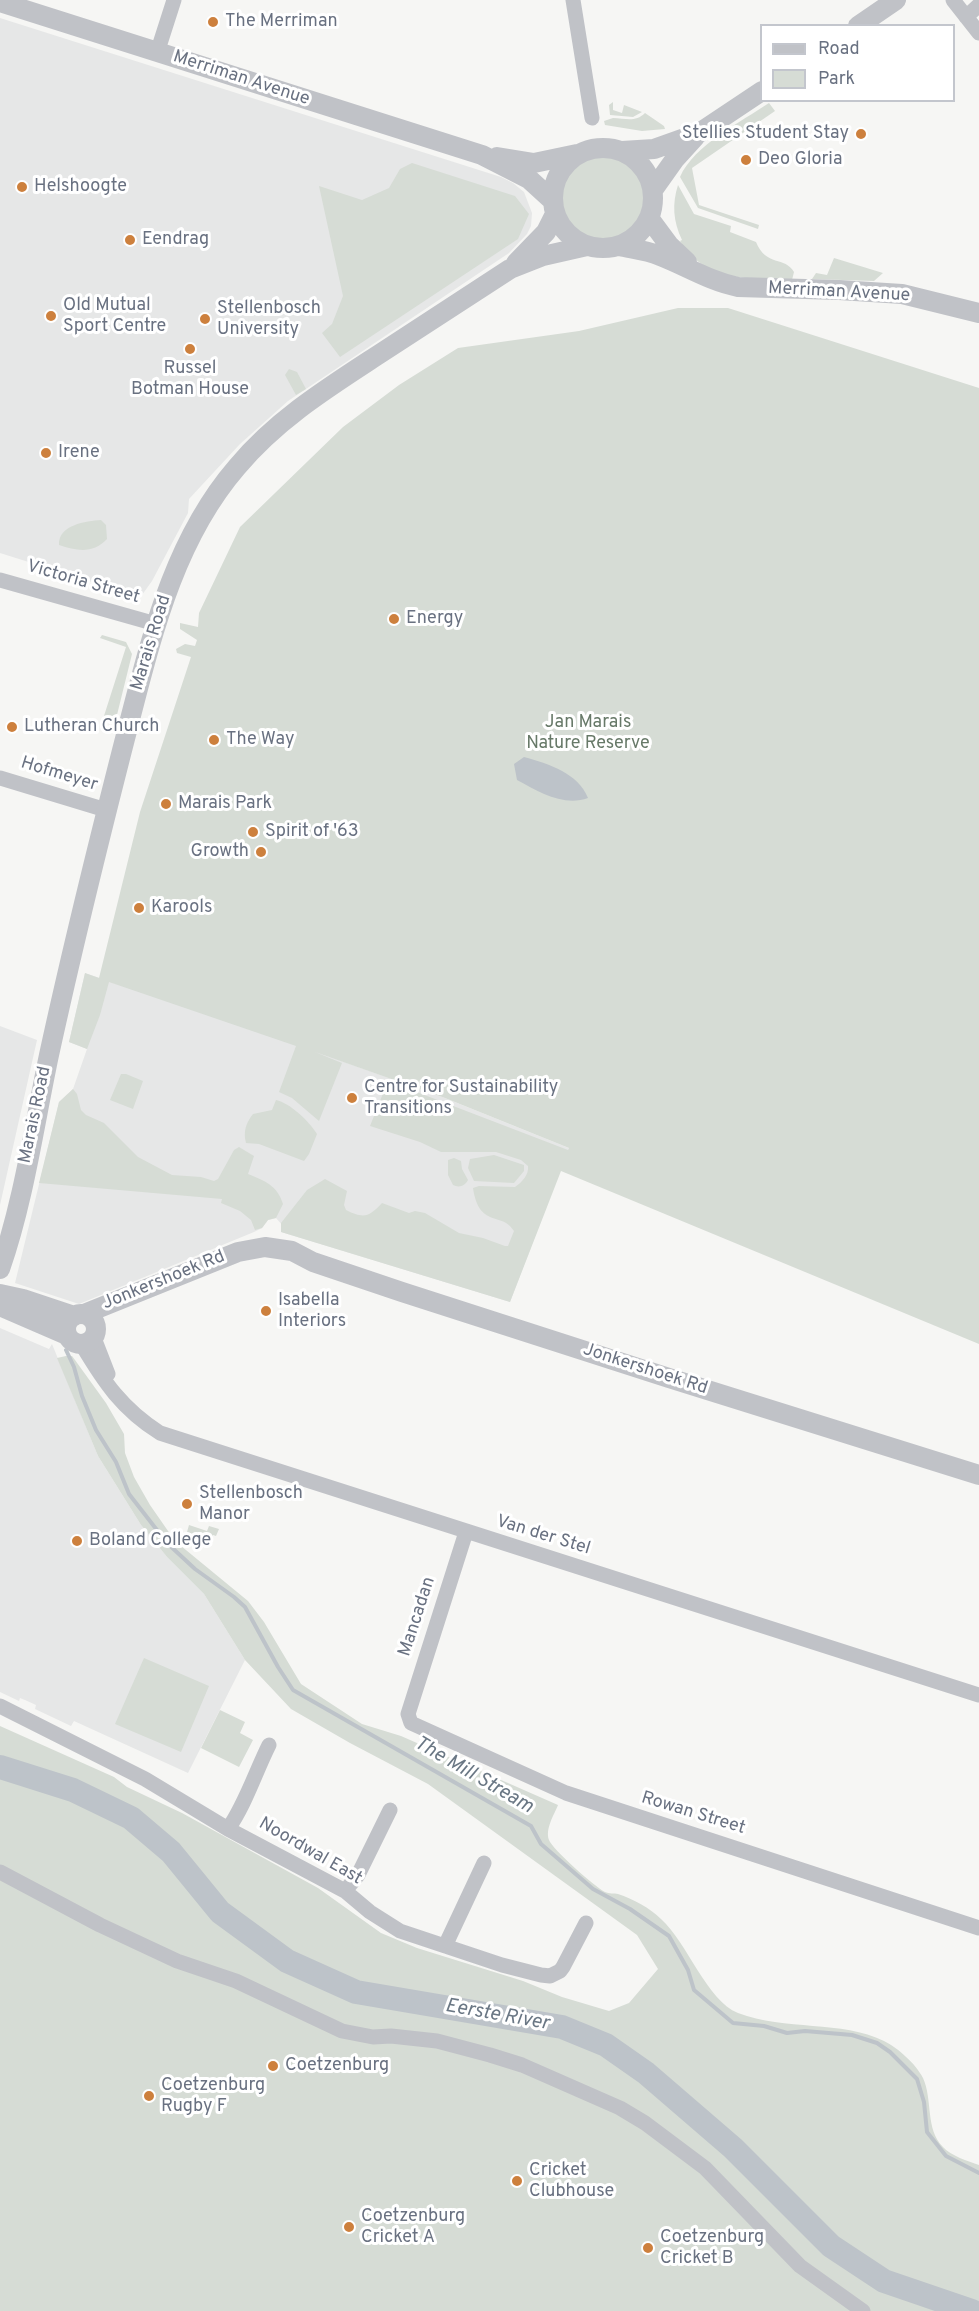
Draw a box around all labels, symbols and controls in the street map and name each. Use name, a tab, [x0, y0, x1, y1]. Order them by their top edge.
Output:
place label: The Merriman	[225, 11, 338, 33]
marker: The Merriman	[206, 15, 220, 29]
legend	[760, 24, 955, 102]
text: Road	[818, 38, 860, 61]
street label: Merriman Avenue	[170, 47, 312, 111]
text: Park	[818, 68, 855, 91]
place label: Stellies Student Stay	[682, 123, 849, 145]
marker: Stellies Student Stay	[854, 127, 868, 141]
place label: Deo Gloria	[758, 149, 842, 171]
marker: Deo Gloria	[739, 153, 753, 167]
place label: Helshoogte	[34, 176, 127, 198]
marker: Helshoogte	[15, 180, 29, 194]
place label: Eendrag	[142, 229, 209, 251]
marker: Eendrag	[123, 233, 137, 247]
street label: Merriman Avenue	[767, 278, 911, 308]
place label: Old Mutual Sport Centre	[63, 295, 166, 338]
place label: Stellenbosch University	[217, 298, 321, 340]
marker: Old Mutual Sport Centre	[44, 309, 58, 323]
marker: Stellenbosch University	[198, 312, 212, 326]
marker: Russel Botman House	[183, 342, 197, 356]
place label: Russel Botman House	[131, 358, 249, 400]
place label: Irene	[58, 442, 100, 464]
marker: Irene	[39, 446, 53, 460]
street label: Victoria Street	[24, 557, 142, 609]
street label: Marais Road	[127, 593, 177, 693]
place label: Energy	[406, 608, 463, 630]
marker: Energy	[387, 612, 401, 626]
park label: Jan Marais Nature Reserve	[526, 712, 650, 754]
place label: Lutheran Church	[24, 716, 159, 738]
marker: Lutheran Church	[5, 720, 19, 734]
place label: The Way	[226, 729, 294, 751]
marker: The Way	[207, 733, 221, 747]
street label: Hofmeyer	[18, 753, 100, 797]
place label: Marais Park	[178, 793, 272, 815]
marker: Marais Park	[159, 797, 173, 811]
place label: Spirit of '63	[265, 821, 359, 843]
marker: Spirit of '63	[246, 825, 260, 839]
place label: Growth	[191, 841, 249, 863]
marker: Growth	[254, 845, 268, 859]
place label: Karools	[151, 897, 212, 919]
marker: Karools	[132, 901, 146, 915]
street label: Marais Road	[15, 1065, 57, 1165]
place label: Centre for Sustainability Transitions	[364, 1077, 558, 1120]
marker: Centre for Sustainability Transitions	[345, 1091, 359, 1105]
street label: Jonkershoek Rd	[100, 1247, 228, 1315]
place label: Isabella Interiors	[278, 1290, 346, 1332]
marker: Isabella Interiors	[259, 1304, 273, 1318]
street label: Jonkershoek Rd	[580, 1340, 710, 1400]
place label: Stellenbosch Manor	[199, 1483, 303, 1526]
marker: Stellenbosch Manor	[180, 1497, 194, 1511]
street label: Van der Stel	[493, 1511, 593, 1561]
place label: Boland College	[89, 1530, 211, 1552]
marker: Boland College	[70, 1534, 84, 1548]
street label: Mancadan	[395, 1574, 441, 1660]
water label: The Mill Stream	[409, 1732, 537, 1820]
street label: Rowan Street	[638, 1788, 748, 1840]
street label: Noordwal East	[254, 1814, 366, 1890]
water label: Eerste River	[443, 1995, 551, 2037]
place label: Coetzenburg	[285, 2055, 389, 2077]
marker: Coetzenburg	[266, 2059, 280, 2073]
place label: Coetzenburg Rugby F	[161, 2075, 265, 2118]
marker: Coetzenburg Rugby F	[142, 2089, 156, 2103]
place label: Cricket Clubhouse	[529, 2160, 614, 2202]
marker: Cricket Clubhouse	[510, 2174, 524, 2188]
place label: Coetzenburg Cricket A	[361, 2206, 465, 2248]
marker: Coetzenburg Cricket A	[342, 2220, 356, 2234]
place label: Coetzenburg Cricket B	[660, 2227, 764, 2270]
marker: Coetzenburg Cricket B	[641, 2241, 655, 2255]

